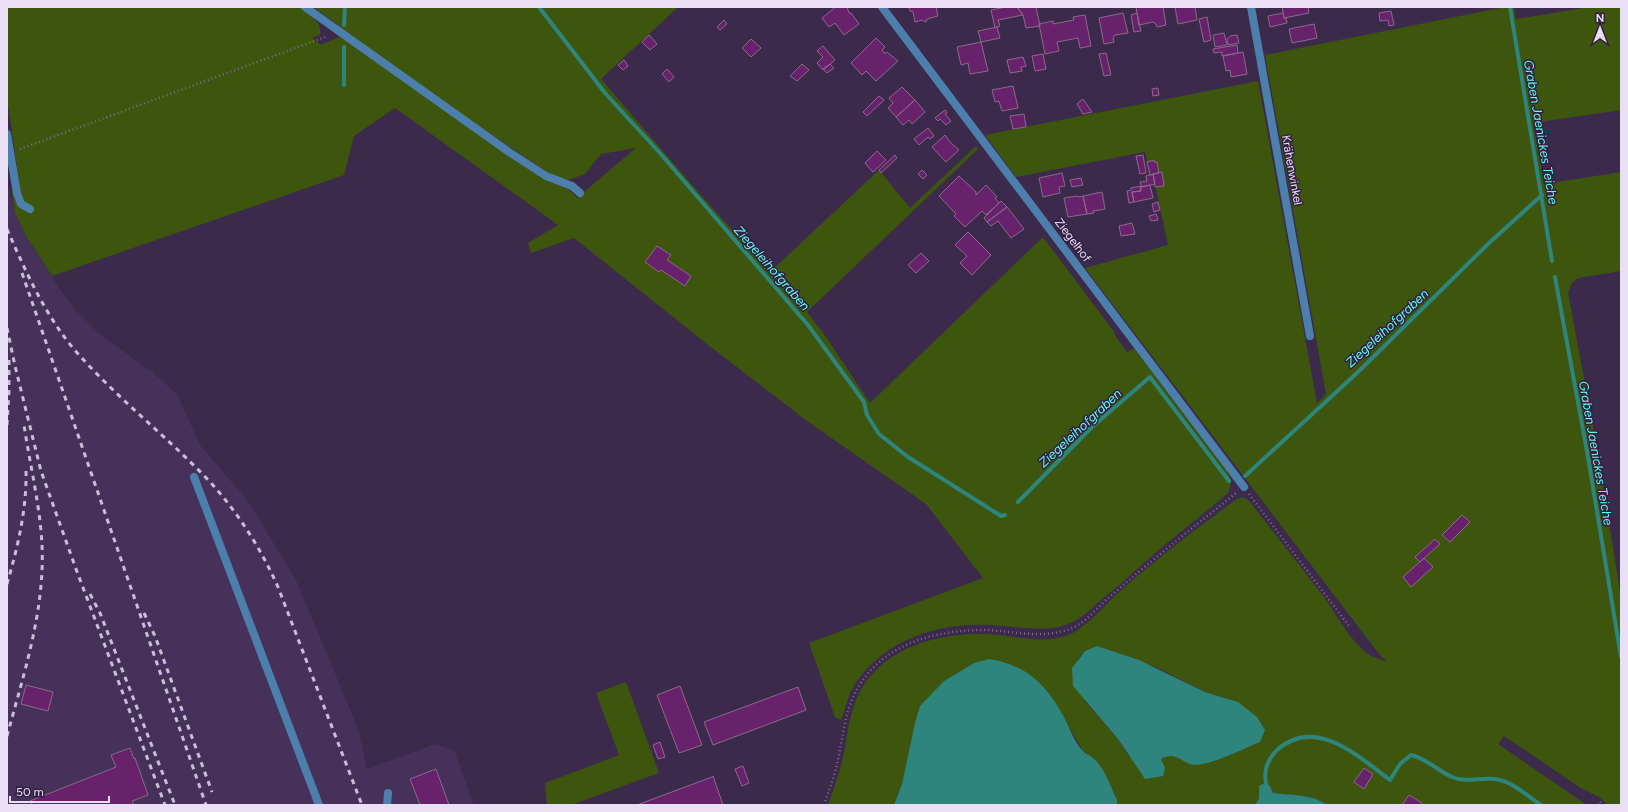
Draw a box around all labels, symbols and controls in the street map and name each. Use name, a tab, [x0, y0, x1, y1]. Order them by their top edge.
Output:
north arrow	[1580, 8, 1620, 48]
text: N	[1596, 12, 1604, 25]
water label: Graben Jaenickes Teiche	[1521, 59, 1561, 205]
street label: Krähenwinkel	[1279, 134, 1305, 206]
street label: Ziegelhof	[1052, 215, 1094, 265]
water label: Ziegeleihofgraben	[731, 223, 813, 313]
water label: Ziegeleihofgraben	[1343, 286, 1431, 370]
water label: Graben Jaenickes Teiche	[1576, 380, 1616, 526]
water label: Ziegeleihofgraben	[1036, 386, 1124, 470]
scale bar	[10, 778, 109, 804]
text: 50 m	[16, 785, 44, 799]

